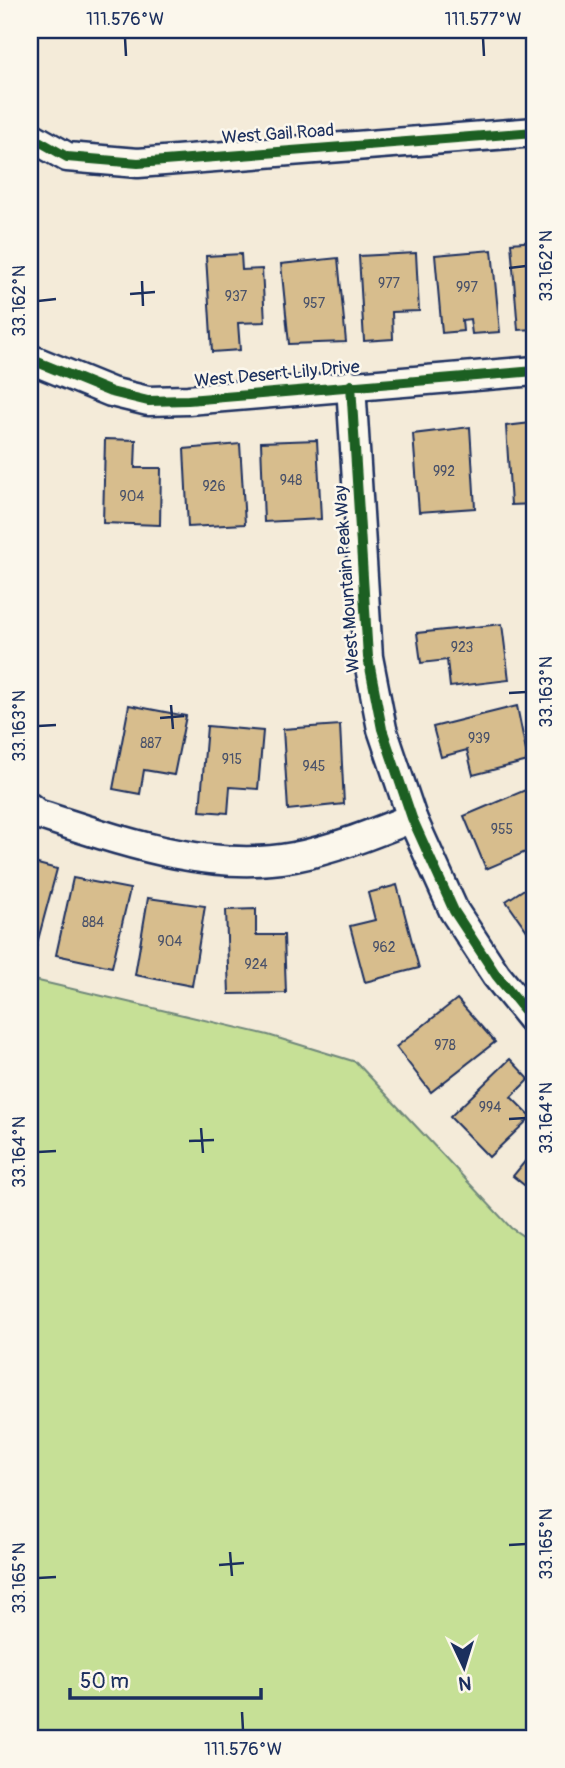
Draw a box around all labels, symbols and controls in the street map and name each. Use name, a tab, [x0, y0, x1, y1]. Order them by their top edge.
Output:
text: 111.576°W	[86, 8, 164, 31]
text: 111.577°W	[444, 8, 522, 31]
street label: West Gail Road	[221, 119, 335, 149]
text: 33.162°N	[535, 230, 558, 302]
text: 33.162°N	[8, 265, 31, 337]
house number: 977	[378, 275, 401, 292]
house number: 997	[456, 279, 479, 296]
house number: 937	[225, 288, 248, 305]
house number: 957	[303, 295, 326, 312]
street label: West Desert Lily Drive	[193, 355, 361, 393]
house number: 992	[433, 463, 455, 480]
house number: 948	[280, 472, 302, 489]
house number: 926	[202, 478, 226, 495]
street label: West Mountain Peak Way	[329, 484, 365, 674]
house number: 904	[120, 488, 144, 505]
house number: 923	[451, 639, 473, 656]
text: 33.163°N	[535, 656, 558, 728]
text: 33.163°N	[8, 690, 31, 762]
house number: 939	[468, 730, 490, 747]
house number: 887	[140, 735, 162, 752]
house number: 915	[222, 751, 242, 768]
house number: 945	[303, 758, 325, 775]
house number: 955	[491, 821, 513, 838]
house number: 884	[82, 914, 104, 931]
house number: 904	[158, 933, 182, 950]
house number: 962	[372, 939, 396, 956]
house number: 924	[244, 956, 268, 973]
house number: 978	[434, 1037, 456, 1054]
text: 33.164°N	[535, 1082, 558, 1154]
house number: 994	[479, 1099, 501, 1116]
text: 33.164°N	[8, 1116, 31, 1188]
text: 33.165°N	[535, 1508, 558, 1580]
text: 33.165°N	[8, 1542, 31, 1614]
north arrow	[428, 1632, 498, 1702]
scale bar	[70, 1656, 261, 1700]
text: 50 m	[80, 1668, 129, 1695]
text: N	[458, 1671, 472, 1695]
text: 111.576°W	[204, 1738, 282, 1761]

